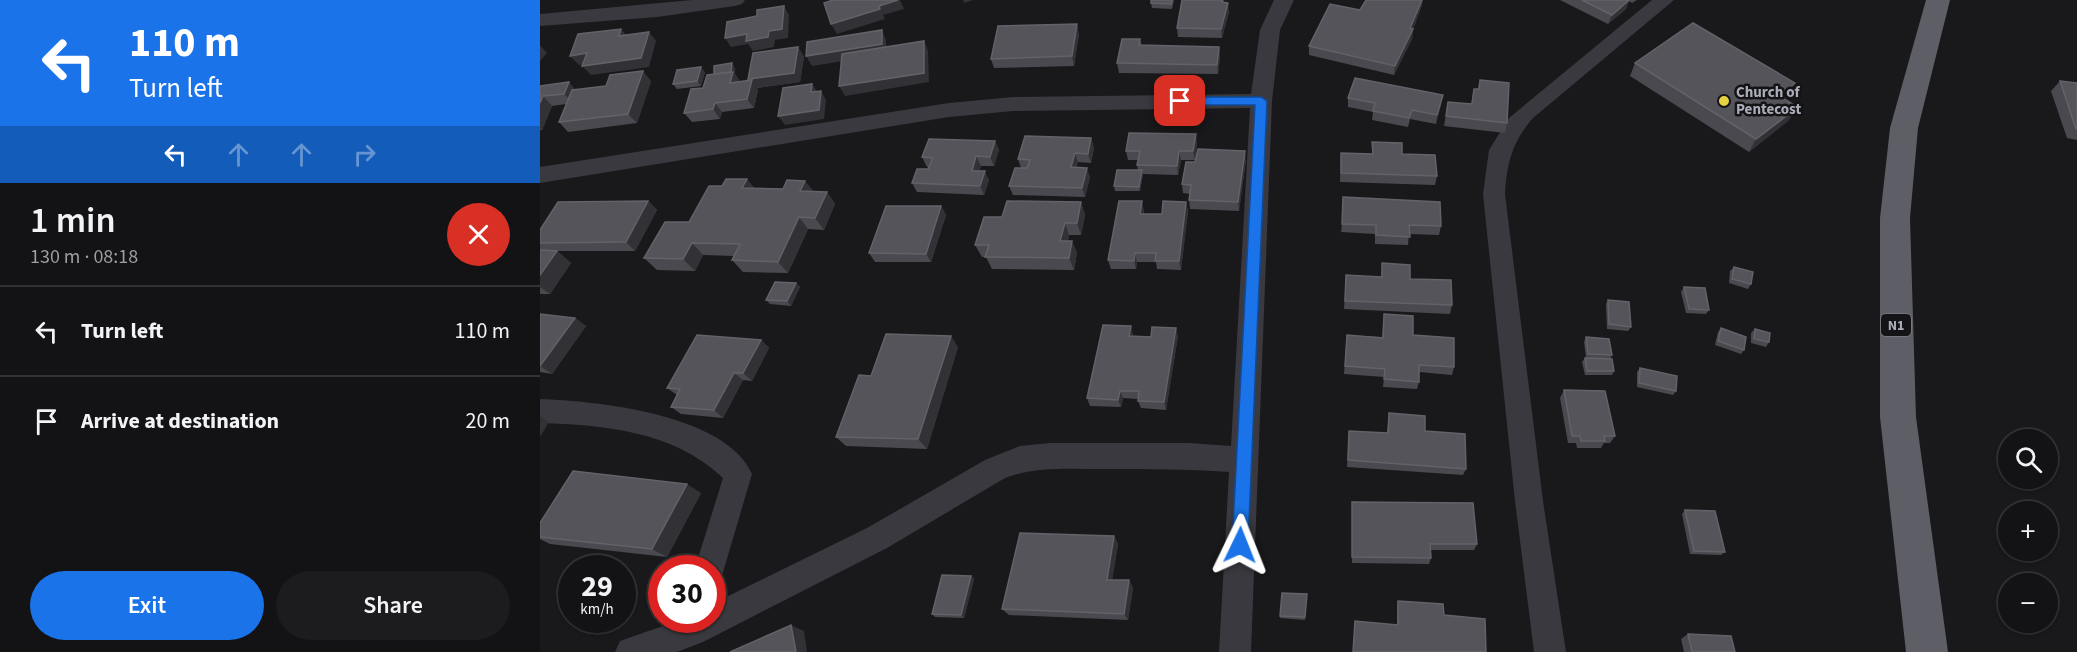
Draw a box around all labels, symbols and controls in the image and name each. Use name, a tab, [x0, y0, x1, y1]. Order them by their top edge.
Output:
text: 110 m	[129, 13, 240, 73]
icon: left	[30, 24, 108, 102]
text: Turn left	[129, 69, 223, 108]
pin	[1154, 75, 1205, 126]
place label: Church of Pentecost	[1736, 82, 1801, 120]
icon: arrive	[1163, 84, 1196, 117]
marker: Church of Pentecost	[1717, 94, 1731, 108]
icon: left	[159, 138, 192, 171]
icon: ahead	[222, 138, 255, 171]
icon: ahead	[285, 138, 318, 171]
icon: right	[348, 138, 381, 171]
text: 1 min	[30, 195, 116, 246]
button: close	[447, 203, 510, 266]
text: 130 m · 08:18	[30, 243, 138, 271]
road number: N1	[1881, 314, 1911, 336]
icon: left	[30, 315, 63, 348]
text: Turn left	[81, 315, 163, 347]
text: 110 m	[455, 315, 510, 347]
icon: arrive	[30, 405, 63, 438]
text: Arrive at destination	[81, 405, 279, 437]
text: 20 m	[465, 405, 510, 437]
map controls	[1998, 429, 2058, 633]
button: search	[1998, 429, 2058, 489]
button: +	[1998, 501, 2058, 561]
position arrow	[1208, 513, 1272, 577]
speed limit sign: 30	[648, 555, 726, 633]
text: 29	[581, 565, 613, 608]
button: Exit	[30, 571, 264, 640]
button: Share	[276, 571, 510, 640]
button: −	[1998, 573, 2058, 633]
text: km/h	[580, 599, 614, 620]

